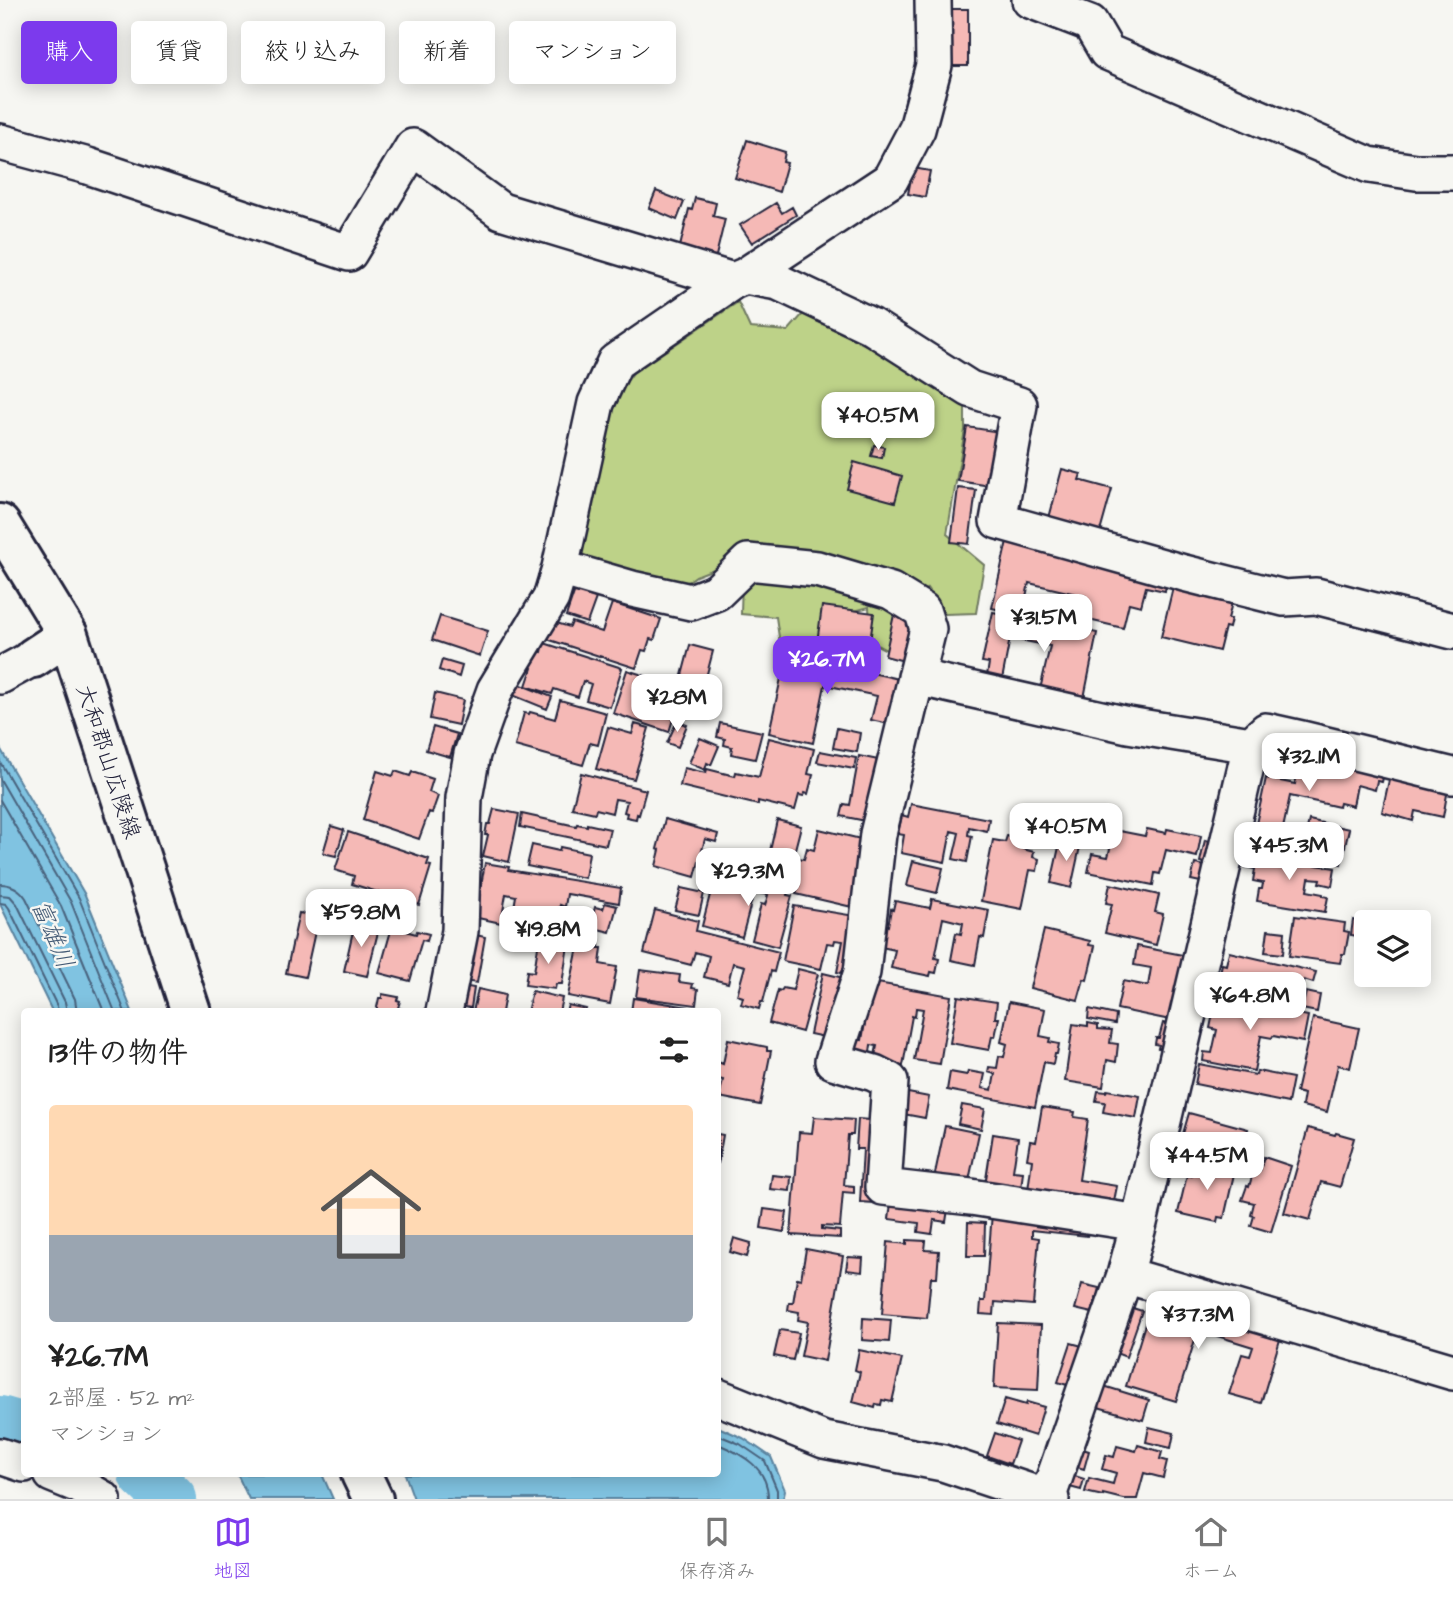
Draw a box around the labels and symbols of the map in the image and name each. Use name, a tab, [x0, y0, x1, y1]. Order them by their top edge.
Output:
pin: ¥40.5M	[821, 392, 935, 452]
pin: ¥31.5M	[987, 594, 1101, 654]
pin: ¥26.7M	[770, 636, 884, 696]
pin: ¥28M	[636, 674, 718, 734]
street label: 大和郡山広陵線	[68, 680, 148, 843]
pin: ¥32.1M	[1252, 734, 1366, 793]
pin: ¥40.5M	[1009, 804, 1123, 863]
pin: ¥45.3M	[1232, 822, 1346, 882]
pin: ¥29.3M	[691, 848, 805, 908]
pin: ¥59.8M	[304, 890, 418, 949]
water label: 富雄川	[22, 895, 82, 974]
pin: ¥19.8M	[491, 906, 605, 966]
pin: ¥64.8M	[1193, 972, 1307, 1032]
pin: ¥44.5M	[1150, 1132, 1264, 1192]
pin: ¥37.3M	[1141, 1292, 1255, 1351]

